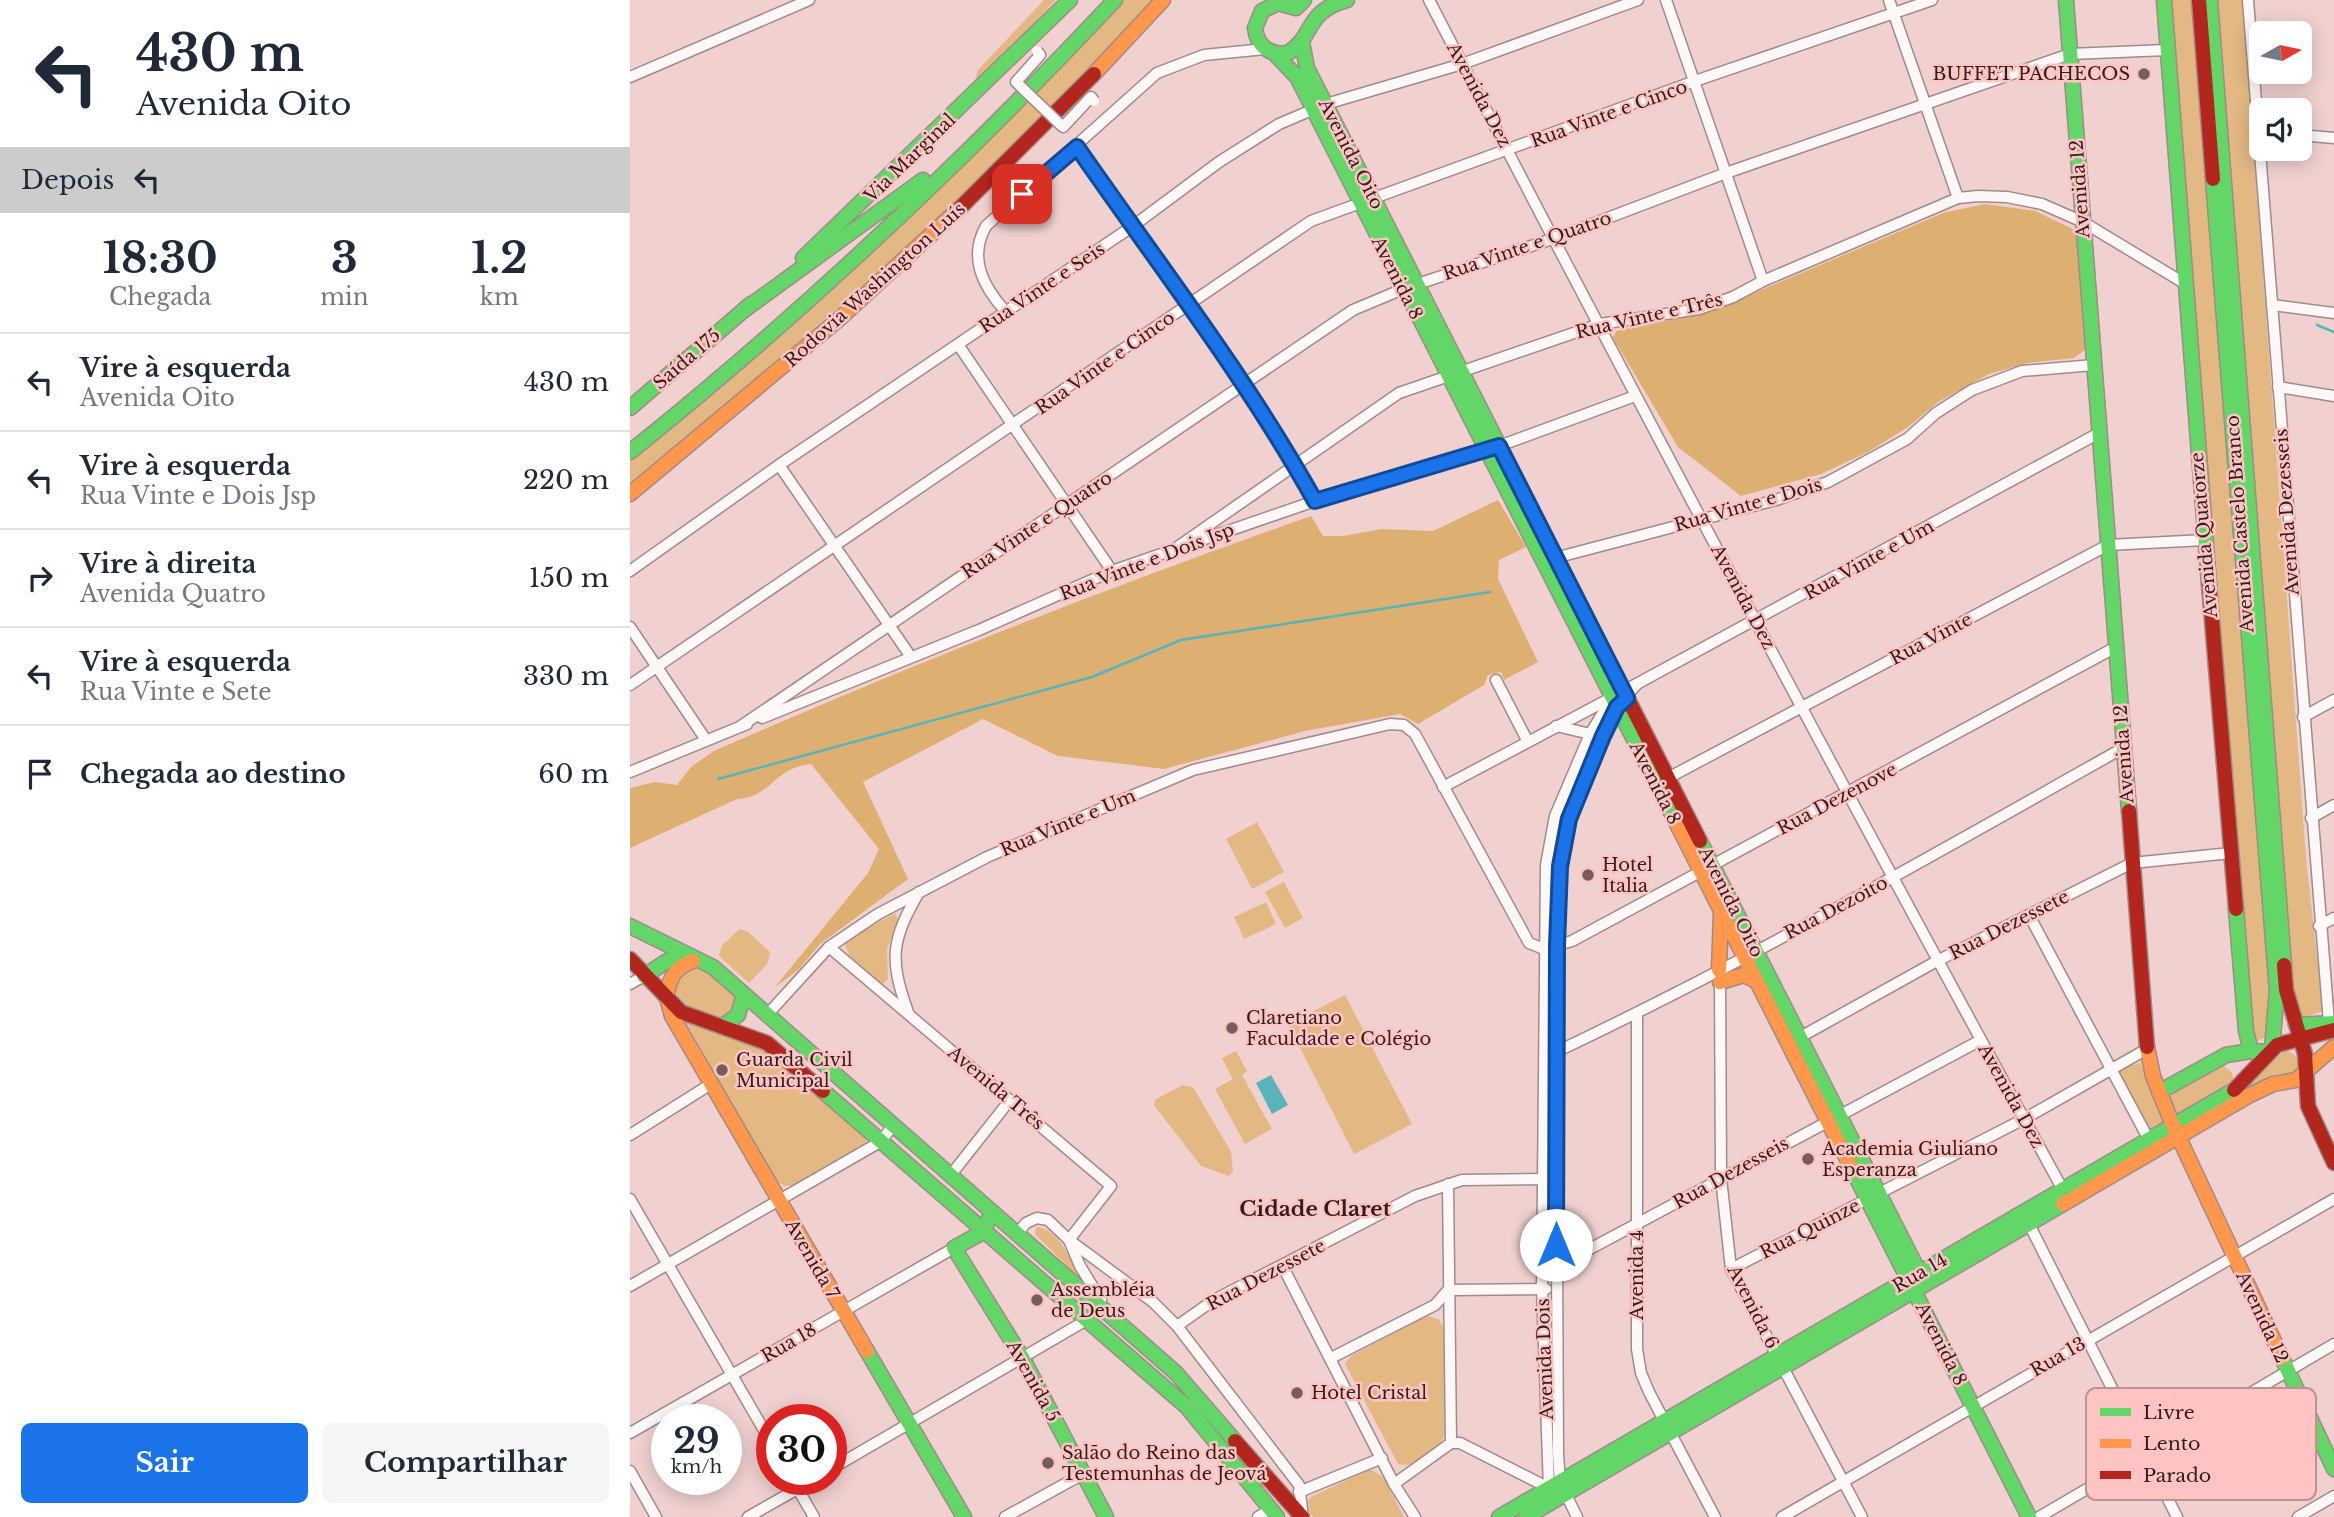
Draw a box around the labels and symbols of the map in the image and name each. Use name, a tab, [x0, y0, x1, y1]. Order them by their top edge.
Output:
north arrow	[2249, 21, 2312, 84]
street label: Avenida Dez	[1442, 38, 1516, 151]
place label: BUFFET PACHECOS	[1933, 63, 2130, 85]
marker: BUFFET PACHECOS	[2136, 66, 2152, 82]
street label: Rua Vinte e Cinco	[1528, 75, 1690, 153]
street label: Avenida Oito	[1313, 94, 1388, 213]
street label: Via Marginal	[859, 109, 960, 208]
street label: Avenida 12	[2066, 139, 2094, 240]
pin	[992, 164, 1052, 224]
street label: Rodovia Washington Luís	[780, 198, 970, 372]
street label: Rua Vinte e Quatro	[1440, 207, 1614, 285]
street label: Avenida 8	[1366, 232, 1427, 323]
street label: Rua Vinte e Seis	[975, 238, 1109, 338]
street label: Rua Vinte e Três	[1573, 288, 1725, 344]
street label: Rua Vinte e Cinco	[1031, 307, 1179, 419]
street label: Saída 175	[649, 324, 725, 394]
street label: Avenida Castelo Branco	[2221, 414, 2259, 635]
street label: Avenida Dezesseis	[2270, 428, 2304, 597]
street label: Avenida Quatorze	[2186, 451, 2222, 620]
street label: Rua Vinte e Quatro	[958, 466, 1116, 584]
street label: Rua Vinte e Dois	[1672, 473, 1824, 537]
street label: Rua Vinte e Um	[1800, 515, 1938, 605]
street label: Rua Vinte e Dois Jsp	[1057, 519, 1237, 605]
street label: Avenida Dez	[1706, 540, 1780, 653]
street label: Rua Vinte	[1886, 608, 1976, 670]
street label: Avenida 12	[2110, 704, 2138, 805]
street label: Avenida 8	[1624, 737, 1685, 828]
street label: Rua Dezenove	[1773, 758, 1901, 840]
street label: Rua Vinte e Um	[997, 785, 1139, 861]
street label: Avenida Oito	[1693, 842, 1768, 961]
place label: Hotel Italia	[1602, 854, 1653, 897]
marker: Hotel Italia	[1580, 867, 1596, 883]
street label: Rua Dezoito	[1781, 872, 1891, 944]
street label: Rua Dezessete	[1945, 885, 2073, 965]
place label: Claretiano Faculdade e Colégio	[1246, 1007, 1431, 1050]
marker: Claretiano Faculdade e Colégio	[1224, 1020, 1240, 1036]
street label: Avenida Dez	[1973, 1039, 2049, 1152]
street label: Avenida Três	[943, 1041, 1049, 1135]
place label: Guarda Civil Municipal	[736, 1049, 853, 1092]
marker: Guarda Civil Municipal	[714, 1062, 730, 1078]
street label: Rua Dezesseis	[1669, 1132, 1793, 1214]
place label: Academia Giuliano Esperanza	[1821, 1138, 1998, 1181]
marker: Academia Giuliano Esperanza	[1800, 1151, 1816, 1167]
street label: Rua Quinze	[1756, 1194, 1864, 1264]
district label: Cidade Claret	[1239, 1196, 1391, 1222]
position arrow	[1519, 1208, 1593, 1282]
street label: Avenida 7	[780, 1214, 844, 1304]
street label: Avenida 4	[1626, 1230, 1648, 1321]
street label: Rua Dezessete	[1203, 1234, 1329, 1316]
street label: Rua 14	[1889, 1249, 1951, 1297]
street label: Avenida 6	[1722, 1261, 1783, 1353]
street label: Avenida 12	[2231, 1267, 2293, 1366]
place label: Assembléia de Deus	[1050, 1279, 1155, 1322]
marker: Assembléia de Deus	[1029, 1292, 1045, 1308]
street label: Avenida Dois	[1532, 1298, 1558, 1421]
street label: Avenida 8	[1910, 1298, 1971, 1389]
street label: Rua 18	[757, 1318, 821, 1368]
street label: Rua 13	[2026, 1332, 2090, 1382]
street label: Avenida 5	[1001, 1336, 1064, 1426]
place label: Hotel Cristal	[1311, 1382, 1427, 1404]
marker: Hotel Cristal	[1289, 1385, 1305, 1401]
legend	[2086, 1388, 2316, 1500]
text: Livre	[2143, 1401, 2195, 1424]
speed limit sign: 30	[756, 1404, 847, 1495]
text: Lento	[2143, 1432, 2200, 1455]
place label: Salão do Reino das Testemunhas de Jeová	[1062, 1442, 1266, 1485]
marker: Salão do Reino das Testemunhas de Jeová	[1040, 1455, 1056, 1471]
text: Parado	[2143, 1464, 2211, 1487]

